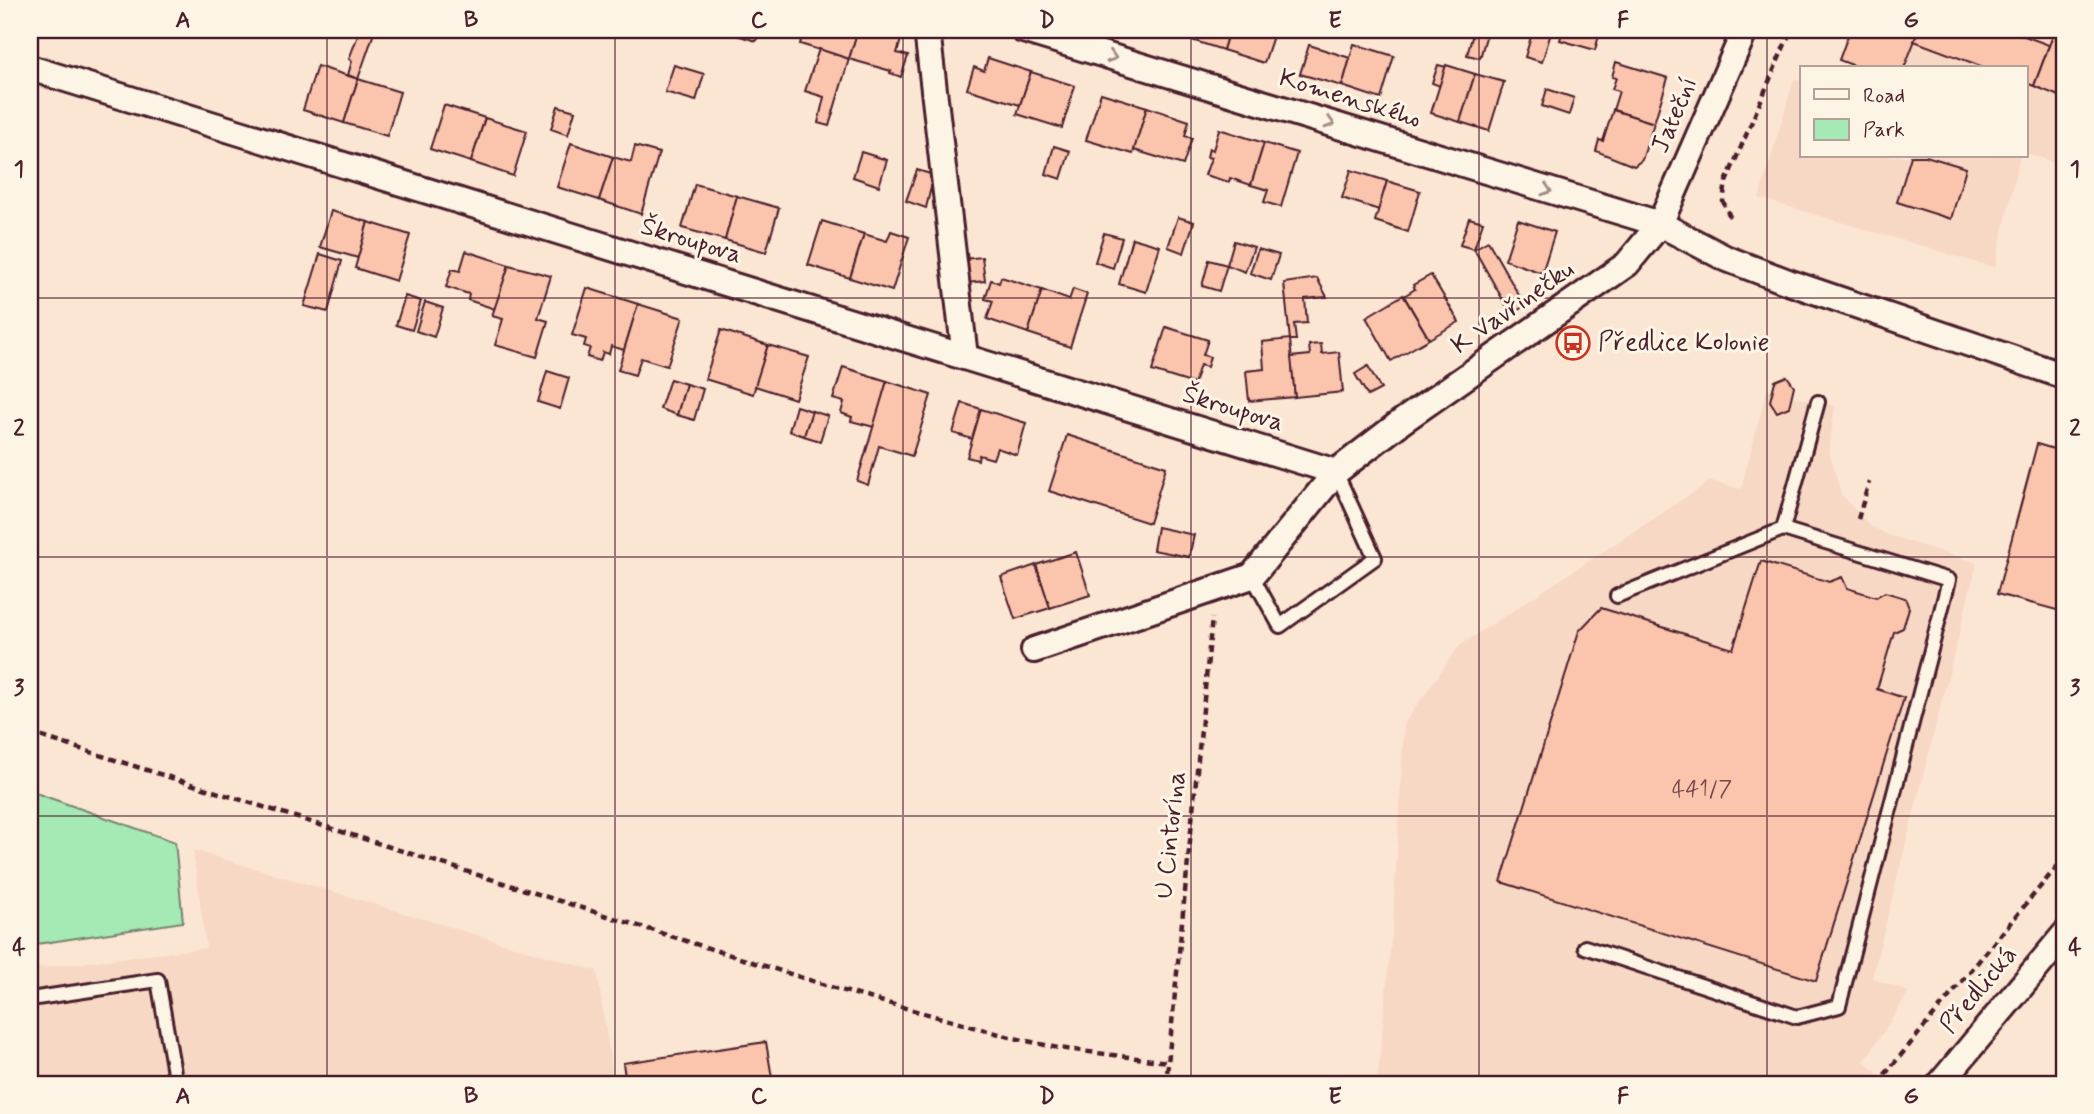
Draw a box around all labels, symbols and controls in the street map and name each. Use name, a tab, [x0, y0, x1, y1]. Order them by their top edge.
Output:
text: A	[175, 6, 191, 36]
text: B	[464, 6, 479, 36]
text: C	[751, 6, 768, 36]
text: D	[1039, 6, 1055, 36]
text: E	[1328, 6, 1342, 36]
text: F	[1617, 6, 1629, 36]
text: G	[1903, 6, 1919, 36]
one-way arrow	[1106, 48, 1118, 63]
street label: Komenského	[1275, 61, 1425, 137]
legend	[1800, 66, 2028, 158]
street label: Jateční	[1644, 72, 1706, 158]
text: Road	[1863, 82, 1905, 110]
one-way arrow	[1323, 115, 1335, 130]
text: Park	[1863, 116, 1905, 144]
text: 1	[14, 155, 24, 185]
text: 1	[2070, 155, 2080, 185]
one-way arrow	[1541, 182, 1553, 196]
street label: Škroupova	[636, 210, 746, 272]
street label: K Vavřinečku	[1445, 253, 1581, 363]
bus stop icon: Předlice Kolonie	[1554, 324, 1592, 362]
place label: Předlice Kolonie	[1598, 326, 1769, 360]
street label: Škroupova	[1178, 378, 1288, 440]
text: 2	[13, 414, 25, 444]
text: 2	[2069, 414, 2081, 444]
text: 3	[14, 674, 25, 704]
text: 3	[2070, 674, 2081, 704]
street label: U Cintorína	[1147, 769, 1195, 901]
house number: 441/7	[1672, 775, 1732, 805]
text: 4	[12, 933, 26, 963]
text: 4	[2068, 933, 2082, 963]
street label: Předlická	[1932, 939, 2026, 1041]
text: A	[175, 1082, 191, 1112]
text: B	[464, 1082, 479, 1112]
text: C	[751, 1082, 768, 1112]
text: D	[1039, 1082, 1055, 1112]
text: E	[1328, 1082, 1342, 1112]
text: F	[1617, 1082, 1629, 1112]
text: G	[1903, 1082, 1919, 1112]

